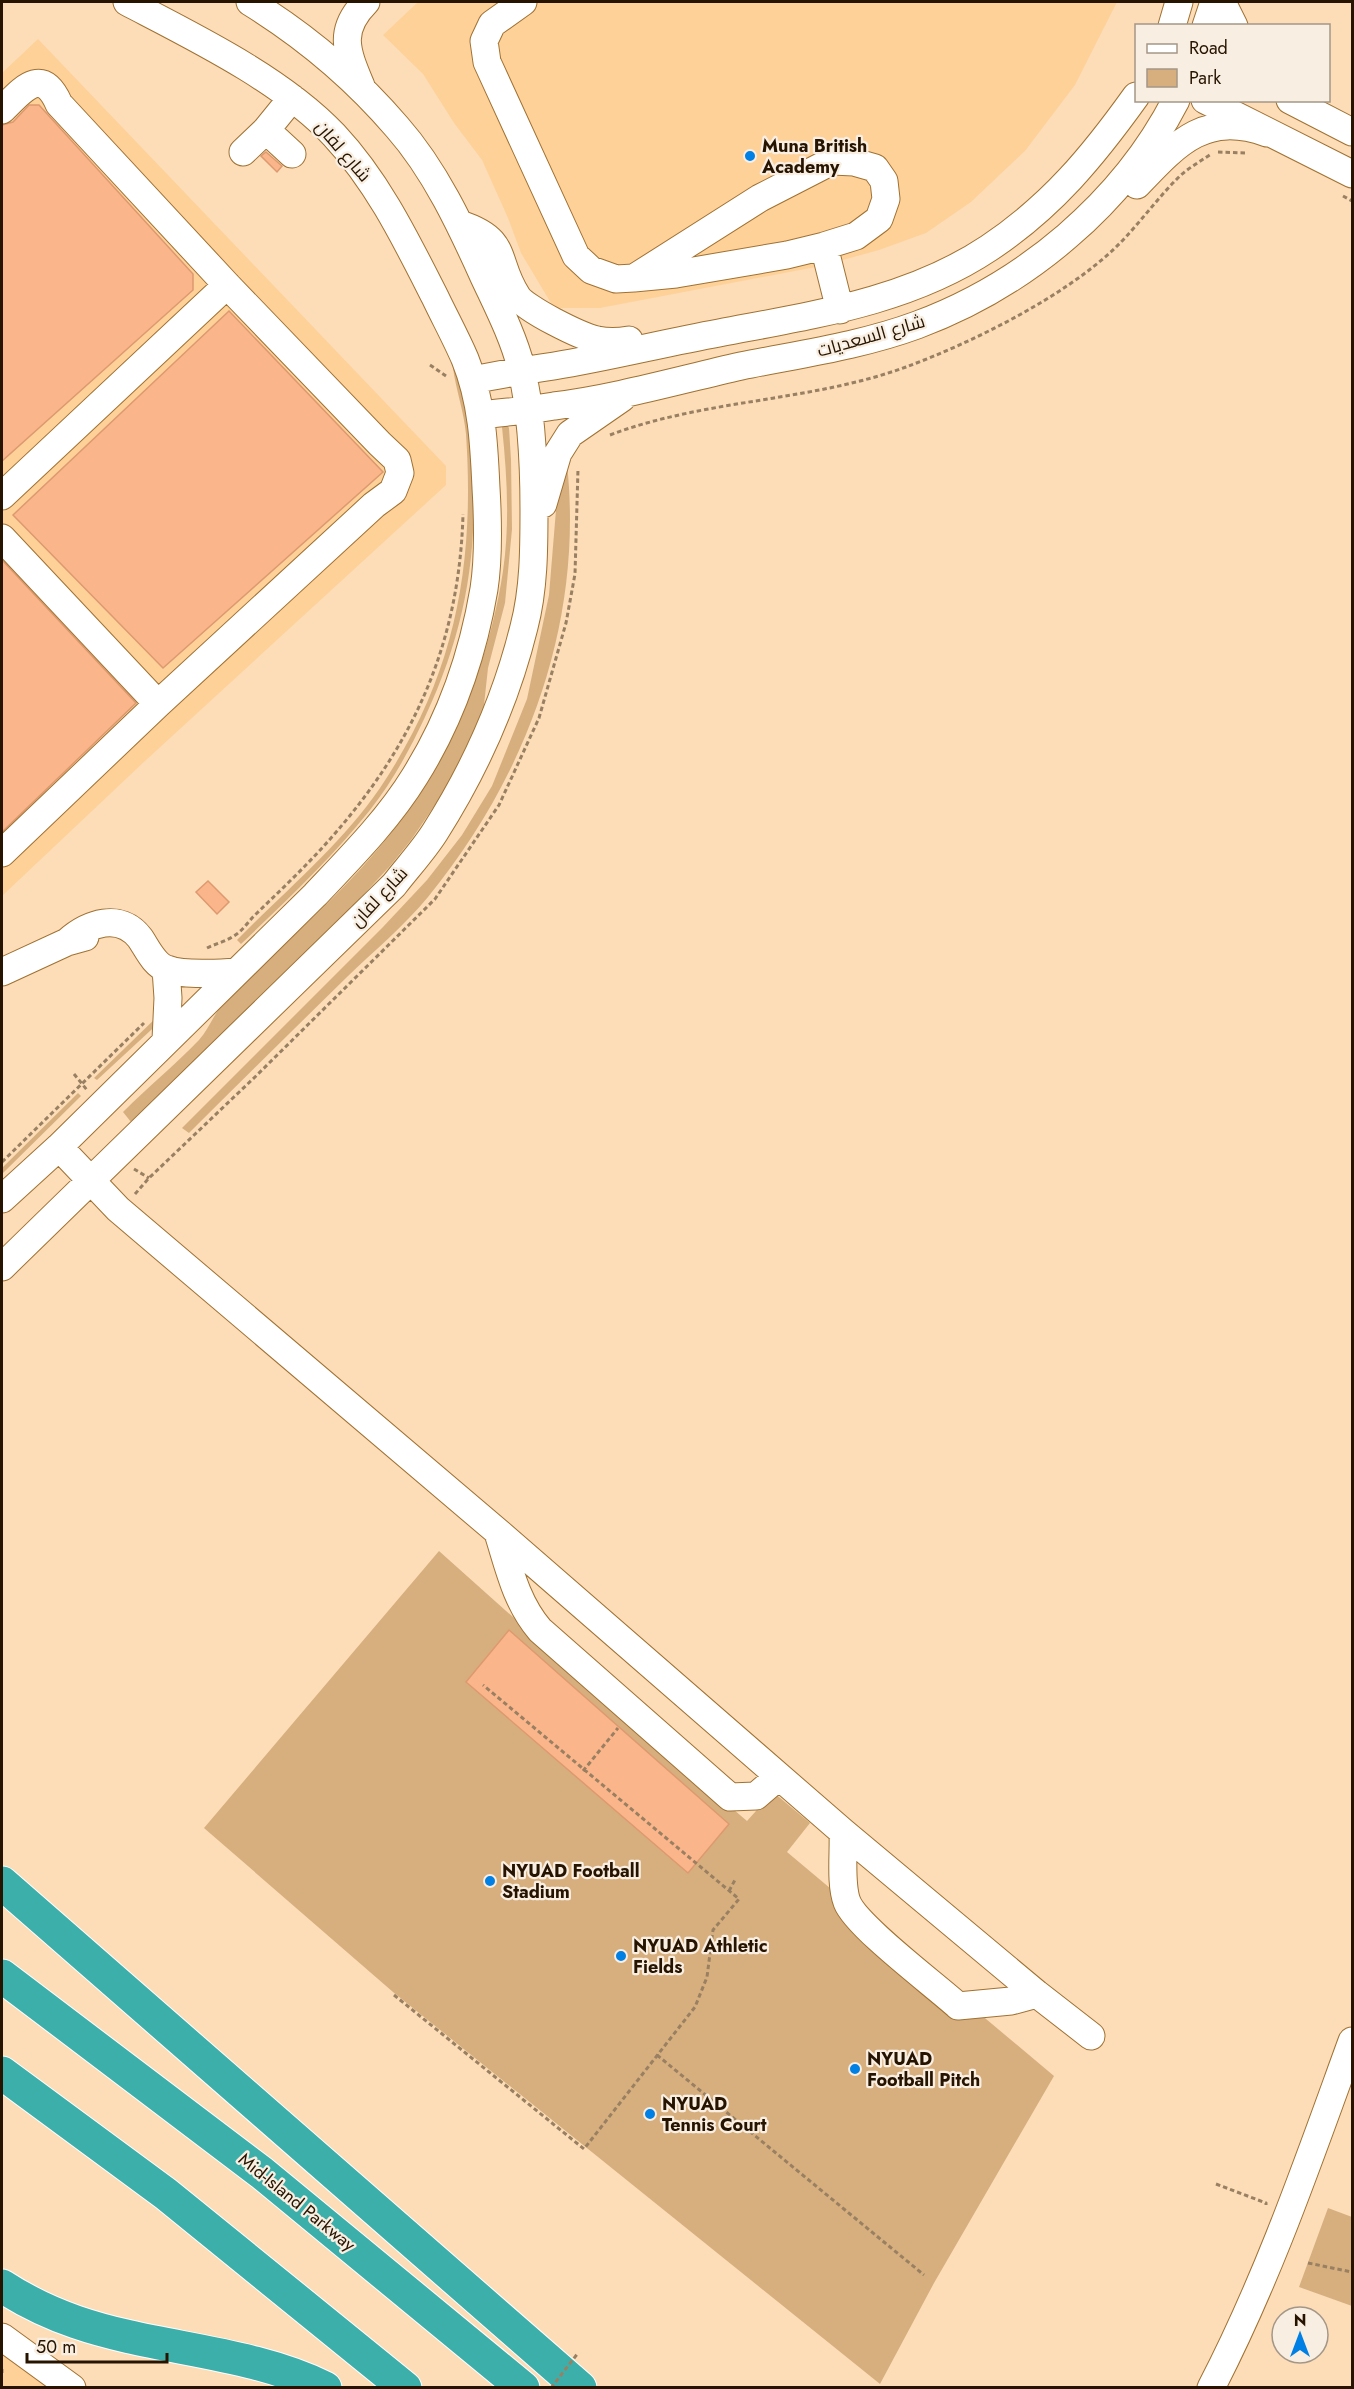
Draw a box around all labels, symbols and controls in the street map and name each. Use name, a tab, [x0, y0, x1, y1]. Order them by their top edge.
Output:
legend	[1135, 24, 1330, 102]
text: Road	[1189, 35, 1228, 61]
text: Park	[1189, 65, 1221, 91]
street label: شارع لفان	[309, 115, 377, 187]
place label: Muna British Academy	[761, 133, 867, 180]
marker: Muna British Academy	[743, 149, 757, 163]
street label: شارع السعديات	[814, 308, 928, 364]
street label: شارع لفان	[344, 861, 414, 933]
place label: NYUAD Football Stadium	[502, 1858, 640, 1905]
marker: NYUAD Football Stadium	[483, 1874, 497, 1888]
place label: NYUAD Athletic Fields	[633, 1933, 768, 1980]
marker: NYUAD Athletic Fields	[614, 1949, 628, 1963]
place label: NYUAD Football Pitch	[867, 2046, 980, 2093]
marker: NYUAD Football Pitch	[848, 2062, 862, 2076]
place label: NYUAD Tennis Court	[662, 2091, 767, 2138]
marker: NYUAD Tennis Court	[643, 2107, 657, 2121]
street label: Mid-Island Parkway	[233, 2147, 361, 2257]
north arrow	[1270, 2305, 1330, 2365]
text: N	[1294, 2309, 1306, 2332]
scale bar	[27, 2326, 166, 2364]
text: 50 m	[36, 2334, 76, 2360]

